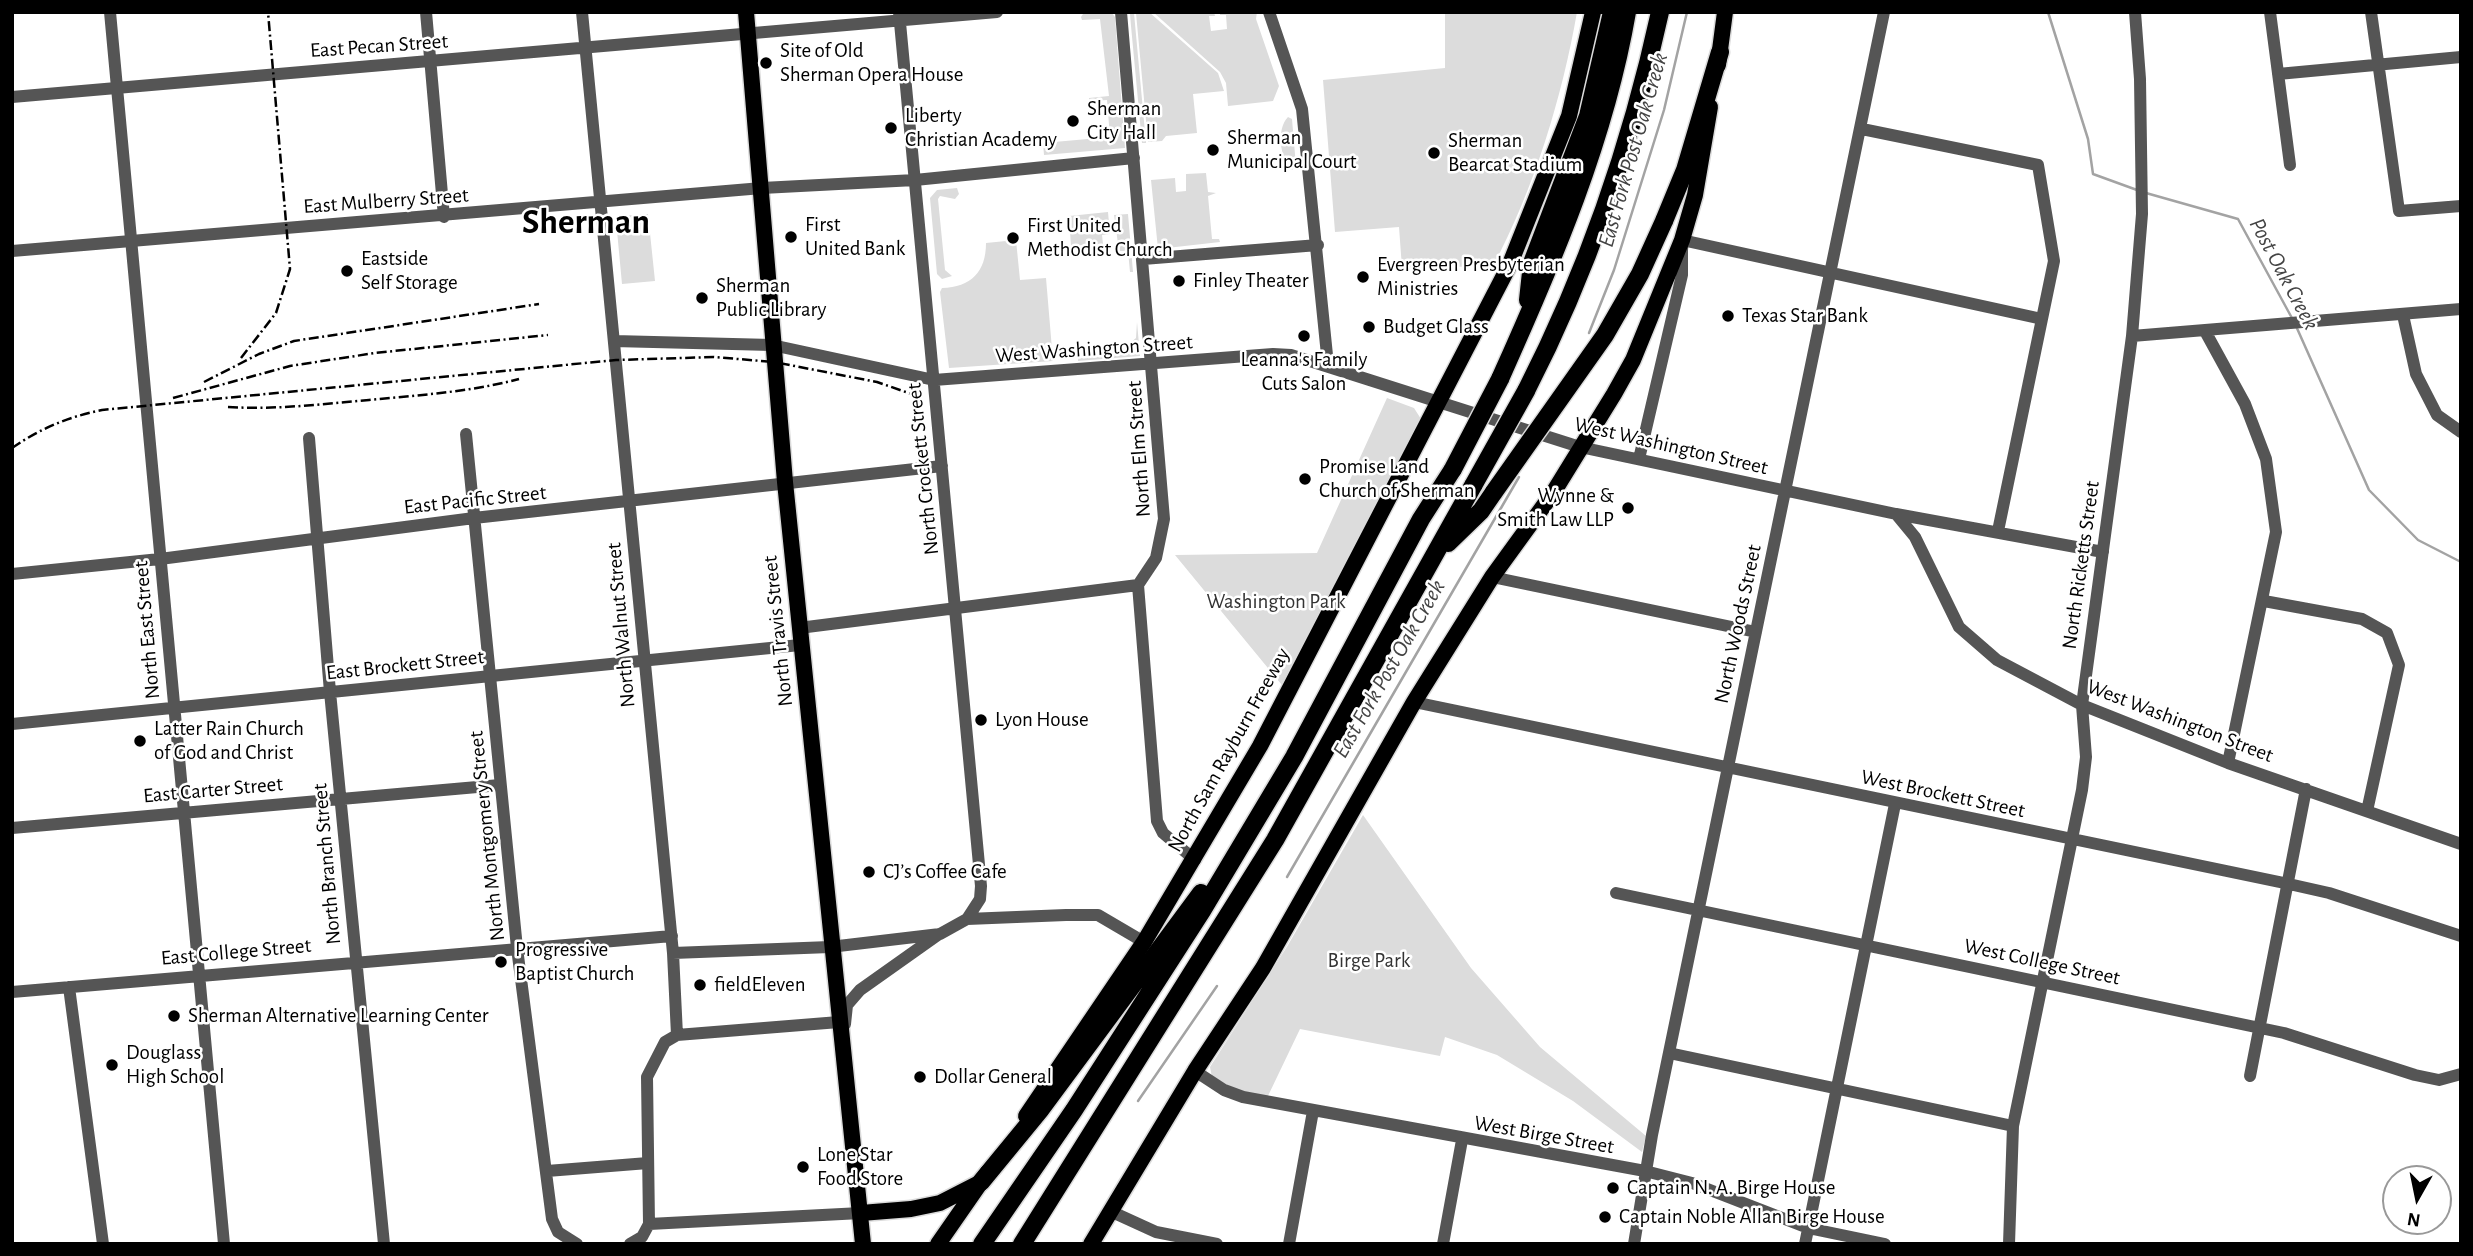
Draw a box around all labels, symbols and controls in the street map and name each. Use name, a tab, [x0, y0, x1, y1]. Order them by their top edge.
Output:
street label: East Pecan Street	[309, 29, 449, 63]
place label: Site of Old Sherman Opera House	[780, 38, 964, 88]
water label: East Fork Post Oak Creek	[1592, 50, 1674, 250]
marker: Site of Old Sherman Opera House	[758, 55, 774, 71]
place label: Sherman City Hall	[1087, 96, 1161, 146]
place label: Liberty Christian Academy	[905, 103, 1057, 153]
marker: Sherman City Hall	[1065, 113, 1081, 129]
marker: Liberty Christian Academy	[883, 120, 899, 136]
place label: Sherman Municipal Court	[1227, 125, 1357, 175]
place label: Sherman Bearcat Stadium	[1448, 128, 1582, 178]
marker: Sherman Municipal Court	[1205, 142, 1221, 158]
marker: Sherman Bearcat Stadium	[1426, 145, 1442, 161]
street label: East Mulberry Street	[303, 183, 469, 219]
district label: Sherman	[522, 201, 650, 243]
place label: First United Bank	[805, 212, 905, 262]
place label: First United Methodist Church	[1027, 213, 1173, 263]
water label: Post Oak Creek	[2243, 213, 2325, 335]
marker: First United Bank	[783, 229, 799, 245]
marker: First United Methodist Church	[1005, 230, 1021, 246]
place label: Eastside Self Storage	[361, 246, 458, 296]
place label: Evergreen Presbyterian Ministries	[1377, 252, 1565, 302]
marker: Eastside Self Storage	[339, 263, 355, 279]
place label: Finley Theater	[1193, 268, 1309, 294]
marker: Evergreen Presbyterian Ministries	[1355, 269, 1371, 285]
place label: Sherman Public Library	[716, 273, 826, 323]
marker: Finley Theater	[1171, 273, 1187, 289]
marker: Sherman Public Library	[694, 290, 710, 306]
place label: Texas Star Bank	[1742, 303, 1868, 329]
marker: Texas Star Bank	[1720, 308, 1736, 324]
place label: Budget Glass	[1383, 314, 1489, 340]
marker: Budget Glass	[1361, 319, 1377, 335]
marker: Leanna's Family Cuts Salon	[1296, 328, 1312, 344]
street label: West Washington Street	[994, 330, 1194, 368]
place label: Leanna's Family Cuts Salon	[1241, 347, 1367, 397]
street label: North Elm Street	[1122, 380, 1156, 518]
street label: North Crockett Street	[901, 382, 945, 556]
street label: West Washington Street	[1572, 411, 1770, 481]
place label: Promise Land Church of Sherman	[1319, 454, 1475, 504]
marker: Promise Land Church of Sherman	[1297, 471, 1313, 487]
street label: North Ricketts Street	[2057, 479, 2105, 651]
street label: East Pacific Street	[402, 480, 548, 520]
place label: Wynne & Smith Law LLP	[1497, 483, 1614, 533]
marker: Wynne & Smith Law LLP	[1620, 500, 1636, 516]
street label: North Walnut Street	[601, 541, 641, 709]
street label: North Woods Street	[1709, 542, 1767, 706]
street label: North Travis Street	[758, 554, 798, 708]
street label: North East Street	[128, 560, 166, 700]
water label: East Fork Post Oak Creek	[1327, 575, 1451, 763]
park label: Washington Park	[1206, 589, 1346, 615]
street label: North Sam Rayburn Freeway	[1162, 643, 1296, 857]
street label: East Brockett Street	[325, 644, 485, 686]
street label: West Washington Street	[2083, 674, 2277, 768]
place label: Lyon House	[995, 707, 1089, 733]
marker: Lyon House	[973, 712, 989, 728]
place label: Latter Rain Church of God and Christ	[154, 716, 304, 766]
street label: North Montgomery Street	[463, 730, 511, 942]
marker: Latter Rain Church of God and Christ	[132, 733, 148, 749]
street label: West Brockett Street	[1859, 764, 2027, 824]
street label: East Carter Street	[142, 771, 284, 809]
street label: North Branch Street	[307, 782, 347, 946]
place label: CJ’s Coffee Cafe	[883, 859, 1007, 885]
marker: CJ’s Coffee Cafe	[861, 864, 877, 880]
street label: East College Street	[160, 933, 312, 971]
street label: West College Street	[1962, 933, 2122, 991]
place label: Progressive Baptist Church	[515, 937, 634, 987]
park label: Birge Park	[1328, 948, 1410, 974]
marker: Progressive Baptist Church	[493, 954, 509, 970]
place label: fieldEleven	[714, 972, 805, 998]
marker: fieldEleven	[692, 977, 708, 993]
place label: Sherman Alternative Learning Center	[188, 1003, 489, 1029]
marker: Sherman Alternative Learning Center	[166, 1008, 182, 1024]
place label: Douglass High School	[126, 1040, 224, 1090]
marker: Douglass High School	[104, 1057, 120, 1073]
place label: Dollar General	[934, 1064, 1052, 1090]
marker: Dollar General	[912, 1069, 928, 1085]
street label: West Birge Street	[1472, 1110, 1616, 1160]
place label: Lone Star Food Store	[817, 1142, 903, 1192]
marker: Lone Star Food Store	[795, 1159, 811, 1175]
north arrow	[2382, 1165, 2452, 1235]
place label: Captain N. A. Birge House	[1627, 1175, 1835, 1201]
marker: Captain N. A. Birge House	[1605, 1180, 1621, 1196]
place label: Captain Noble Allan Birge House	[1619, 1204, 1885, 1230]
marker: Captain Noble Allan Birge House	[1597, 1209, 1613, 1225]
text: N	[2406, 1209, 2422, 1230]

